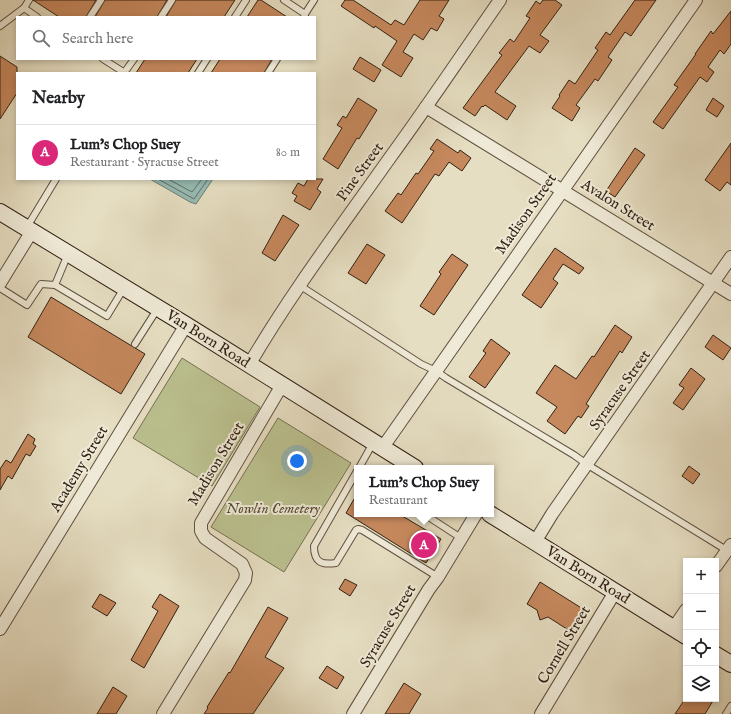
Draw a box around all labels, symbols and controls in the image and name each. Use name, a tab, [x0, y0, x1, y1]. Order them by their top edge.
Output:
search box	[16, 16, 316, 60]
icon: search	[30, 27, 52, 49]
text: Search here	[62, 29, 133, 48]
text: Nearby	[32, 88, 85, 109]
text: Lum's Chop Suey	[70, 135, 180, 154]
street label: Pine Street	[332, 139, 388, 205]
text: A	[41, 144, 49, 161]
text: 80 m	[276, 144, 300, 161]
text: Restaurant · Syracuse Street	[70, 154, 219, 171]
street label: Madison Street	[491, 170, 561, 258]
street label: Avalon Street	[577, 174, 658, 235]
street label: Van Born Road	[162, 305, 254, 373]
street label: Syracuse Street	[585, 346, 655, 434]
street label: Madison Street	[184, 419, 248, 509]
street label: Academy Street	[45, 422, 112, 516]
your location	[287, 451, 307, 471]
popup	[354, 465, 494, 517]
text: Lum's Chop Suey	[369, 473, 479, 492]
text: Restaurant	[369, 492, 428, 509]
park label: Nowlin Cemetery	[226, 499, 320, 518]
pin: A	[411, 530, 437, 560]
street label: Van Born Road	[542, 541, 634, 609]
map controls	[683, 558, 719, 702]
button: +	[683, 558, 719, 594]
street label: Syracuse Street	[356, 581, 420, 671]
button: −	[683, 594, 719, 630]
street label: Cornell Street	[533, 602, 595, 688]
button: locate	[683, 630, 719, 666]
button: layers	[683, 666, 719, 702]

